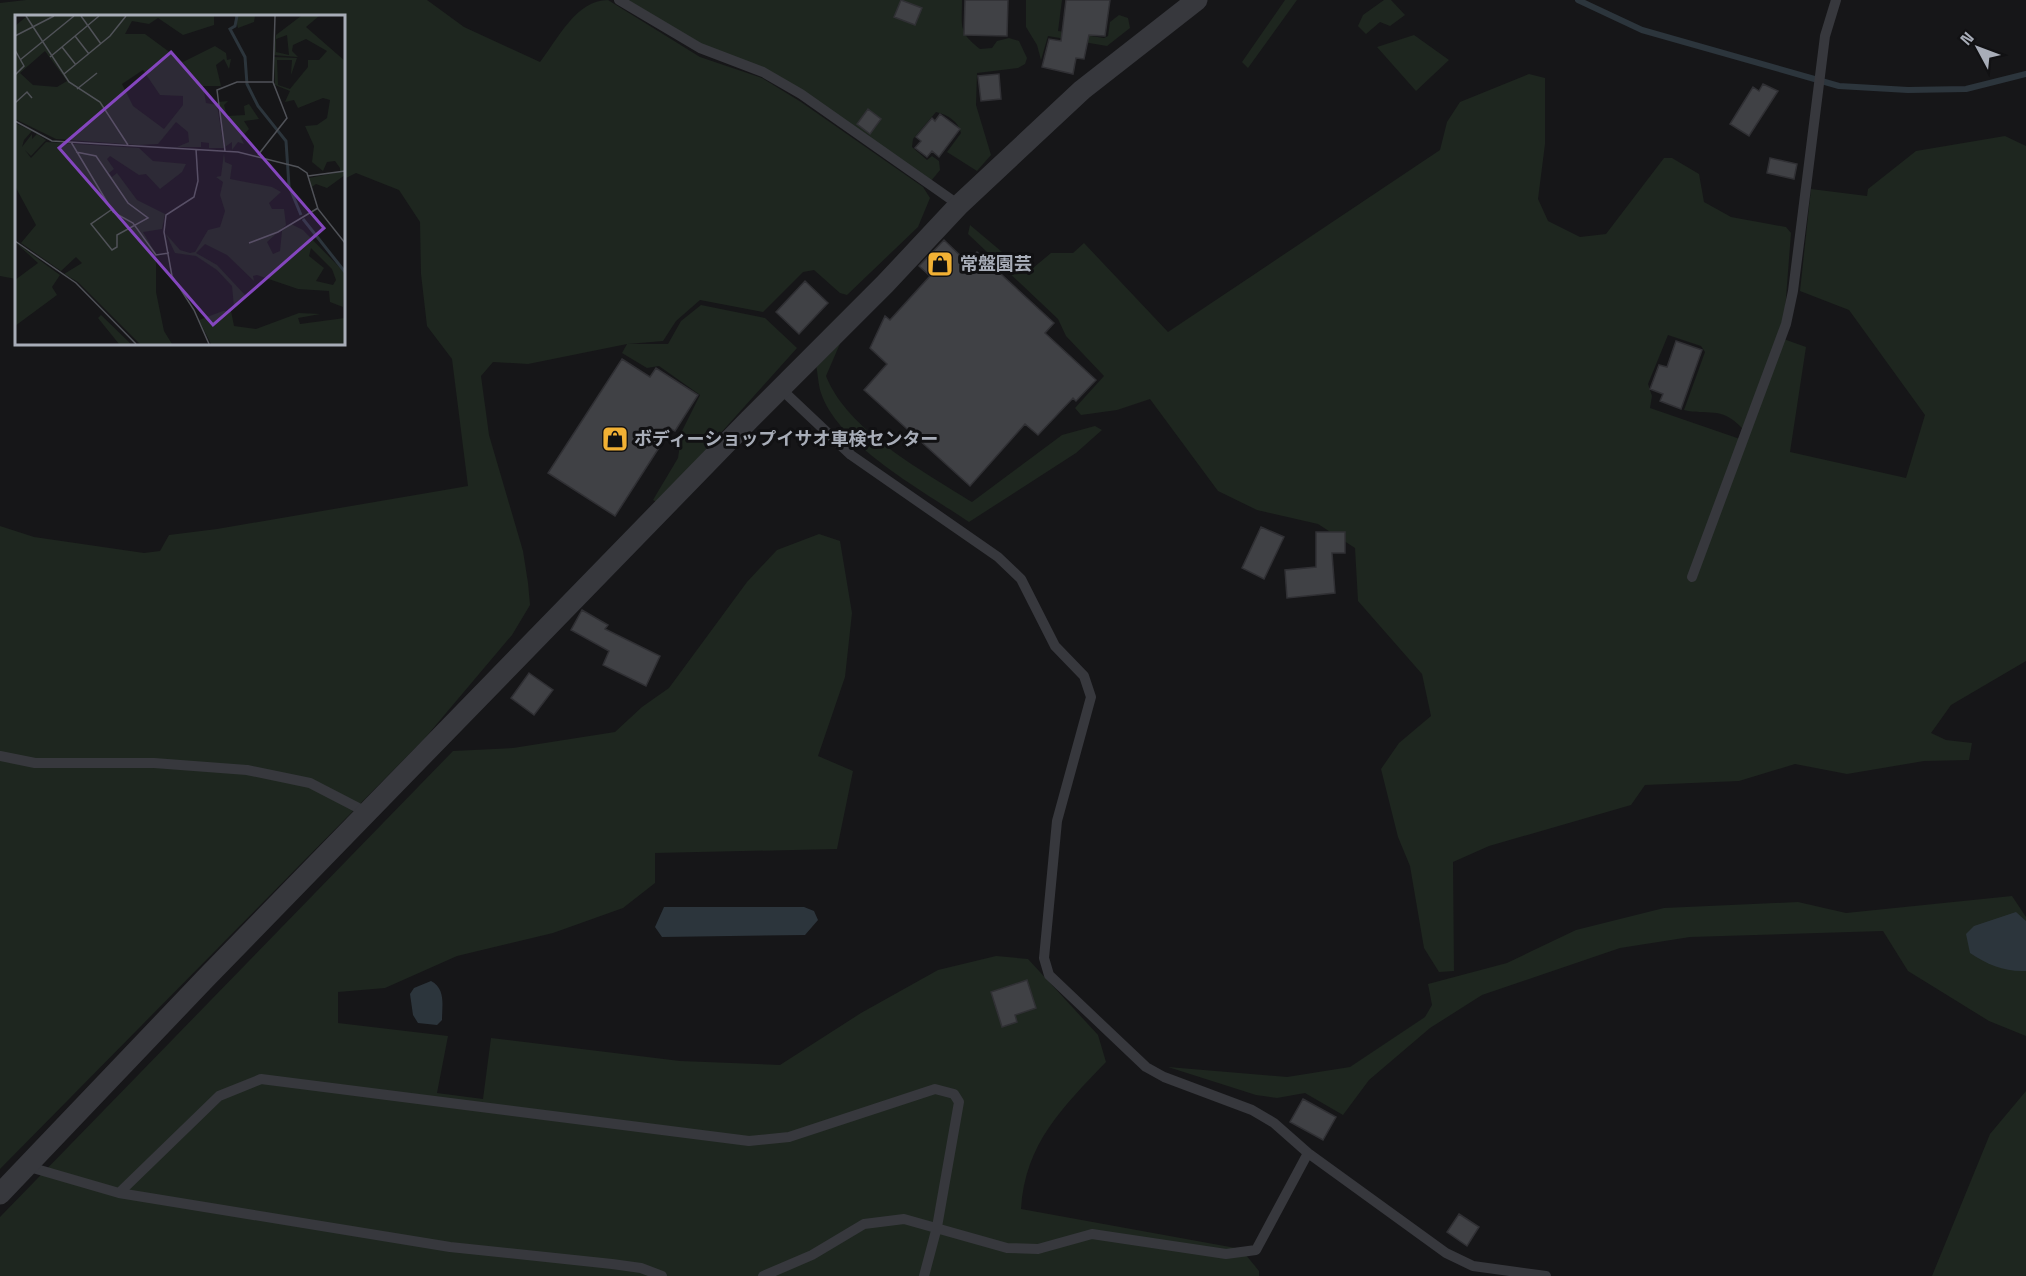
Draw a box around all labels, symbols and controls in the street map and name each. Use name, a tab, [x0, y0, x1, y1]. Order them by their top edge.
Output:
inset map	[15, 15, 345, 345]
north arrow	[1948, 18, 2008, 78]
text: N	[1956, 28, 1979, 49]
shop icon: 常盤園芸	[925, 249, 955, 279]
place label: 常盤園芸	[960, 252, 1032, 275]
shop icon: ボディーショップイサオ車検センター	[600, 424, 630, 454]
place label: ボディーショップイサオ車検センター	[634, 427, 938, 450]

